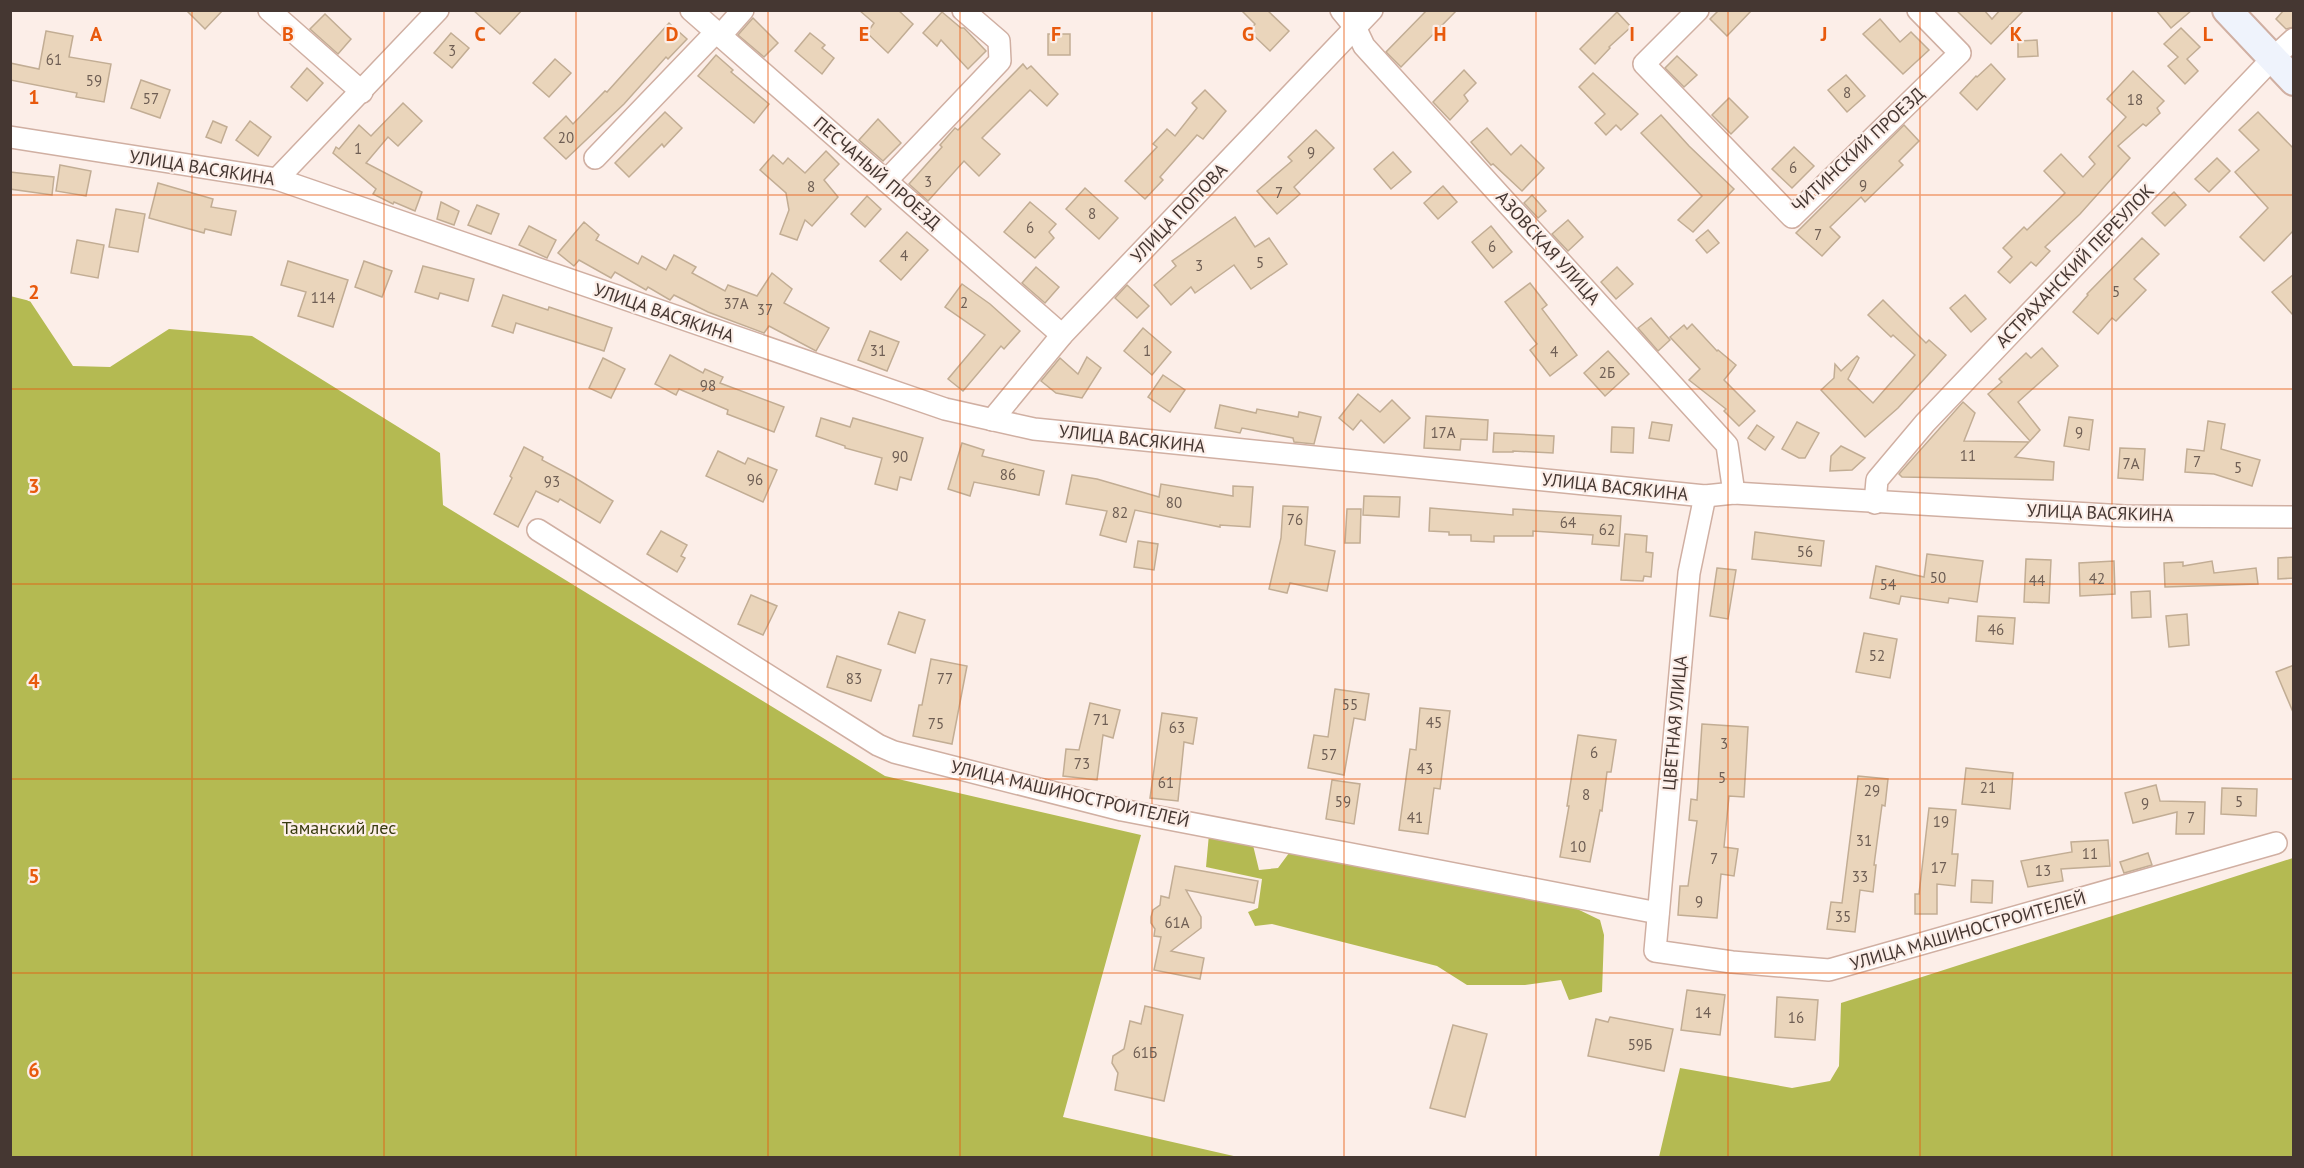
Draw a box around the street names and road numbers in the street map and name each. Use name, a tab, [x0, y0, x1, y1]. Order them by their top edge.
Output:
street label: ЧИТИНСКИЙ ПРОЕЗД	[1786, 82, 1929, 217]
street label: ПЕСЧАНЫЙ ПРОЕЗД	[809, 111, 946, 234]
street label: УЛИЦА ВАСЯКИНА	[128, 145, 277, 190]
street label: УЛИЦА ПОПОВА	[1125, 158, 1232, 267]
street label: АСТРАХАНСКИЙ ПЕРЕУЛОК	[1990, 179, 2159, 352]
street label: АЗОВСКАЯ УЛИЦА	[1491, 186, 1606, 310]
street label: УЛИЦА ВАСЯКИНА	[591, 278, 738, 347]
street label: УЛИЦА ВАСЯКИНА	[1058, 419, 1207, 458]
street label: УЛИЦА ВАСЯКИНА	[1541, 467, 1690, 506]
street label: УЛИЦА ВАСЯКИНА	[2026, 498, 2174, 527]
street label: ЦВЕТНАЯ УЛИЦА	[1657, 654, 1692, 791]
street label: УЛИЦА МАШИНОСТРОИТЕЛЕЙ	[949, 755, 1192, 832]
street label: УЛИЦА МАШИНОСТРОИТЕЛЕЙ	[1847, 886, 2088, 975]

